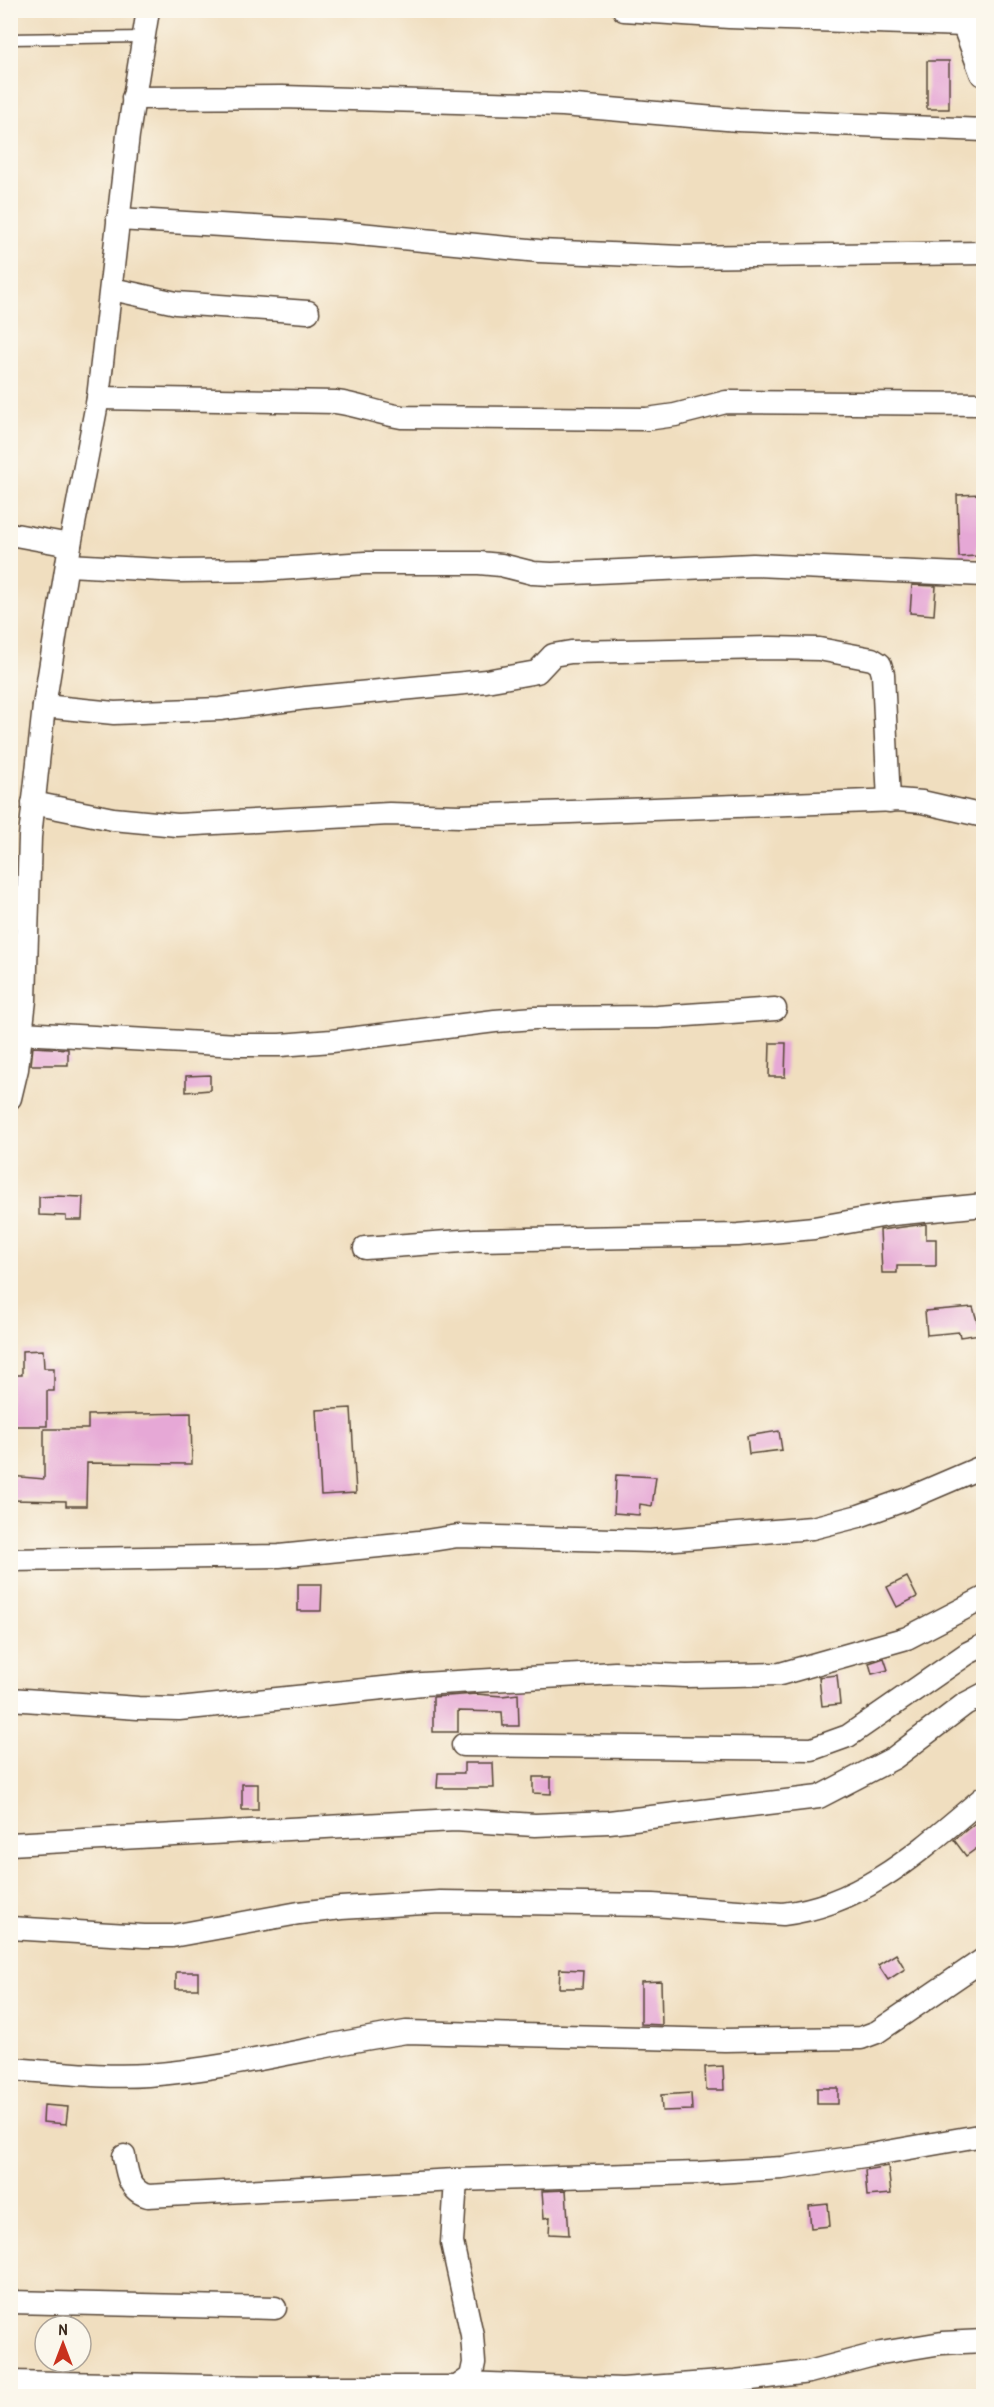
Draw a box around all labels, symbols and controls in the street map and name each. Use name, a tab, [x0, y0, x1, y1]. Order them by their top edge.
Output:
north arrow	[33, 2314, 93, 2374]
text: N	[59, 2318, 68, 2340]

